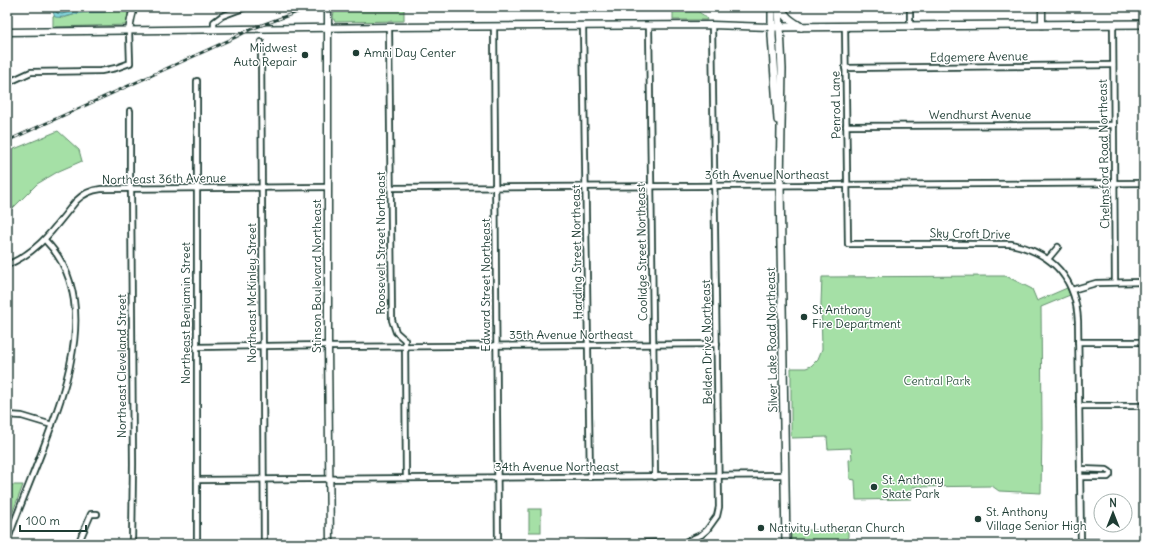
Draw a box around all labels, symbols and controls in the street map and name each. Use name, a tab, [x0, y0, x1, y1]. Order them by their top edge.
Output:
place label: Miidwest Auto Repair	[234, 40, 297, 69]
place label: Amni Day Center	[364, 45, 456, 60]
marker: Amni Day Center	[351, 48, 361, 58]
street label: Edgemere Avenue	[930, 48, 1028, 65]
marker: Miidwest Auto Repair	[300, 50, 310, 60]
street label: Penrod Lane	[827, 71, 844, 139]
street label: Chelmsford Road Northeast	[1095, 79, 1112, 229]
street label: Wendhurst Avenue	[929, 107, 1031, 122]
street label: 36th Avenue Northeast	[705, 167, 829, 182]
street label: Northeast 36th Avenue	[102, 170, 226, 187]
street label: Roosevelt Street Northeast	[373, 171, 388, 315]
street label: Coolidge Street Northeast	[633, 183, 650, 321]
street label: Harding Street Northeast	[568, 184, 585, 320]
street label: Stinson Boulevard Northeast	[309, 199, 324, 353]
street label: Edward Street Northeast	[478, 218, 493, 352]
street label: Northeast McKinley Street	[244, 223, 259, 363]
street label: Sky Croft Drive	[929, 225, 1011, 242]
street label: Northeast Benjamin Street	[178, 242, 193, 384]
street label: Silver Lake Road Northeast	[763, 267, 780, 413]
street label: Belden Drive Northeast	[698, 279, 715, 405]
street label: Northeast Cleveland Street	[114, 294, 129, 438]
place label: St Anthony Fire Department	[812, 302, 901, 331]
marker: St Anthony Fire Department	[799, 312, 809, 322]
street label: 35th Avenue Northeast	[509, 327, 633, 342]
park label: Central Park	[904, 373, 970, 388]
street label: 34th Avenue Northeast	[495, 459, 619, 474]
place label: St. Anthony Skate Park	[882, 472, 944, 501]
marker: St. Anthony Skate Park	[869, 482, 879, 492]
north arrow	[1093, 493, 1133, 533]
text: N	[1109, 496, 1117, 510]
place label: St. Anthony Village Senior High	[986, 504, 1087, 533]
scale bar	[20, 507, 86, 533]
text: 100 m	[26, 513, 60, 528]
marker: St. Anthony Village Senior High	[973, 514, 983, 524]
place label: Nativity Lutheran Church	[769, 520, 905, 535]
marker: Nativity Lutheran Church	[756, 523, 766, 533]

